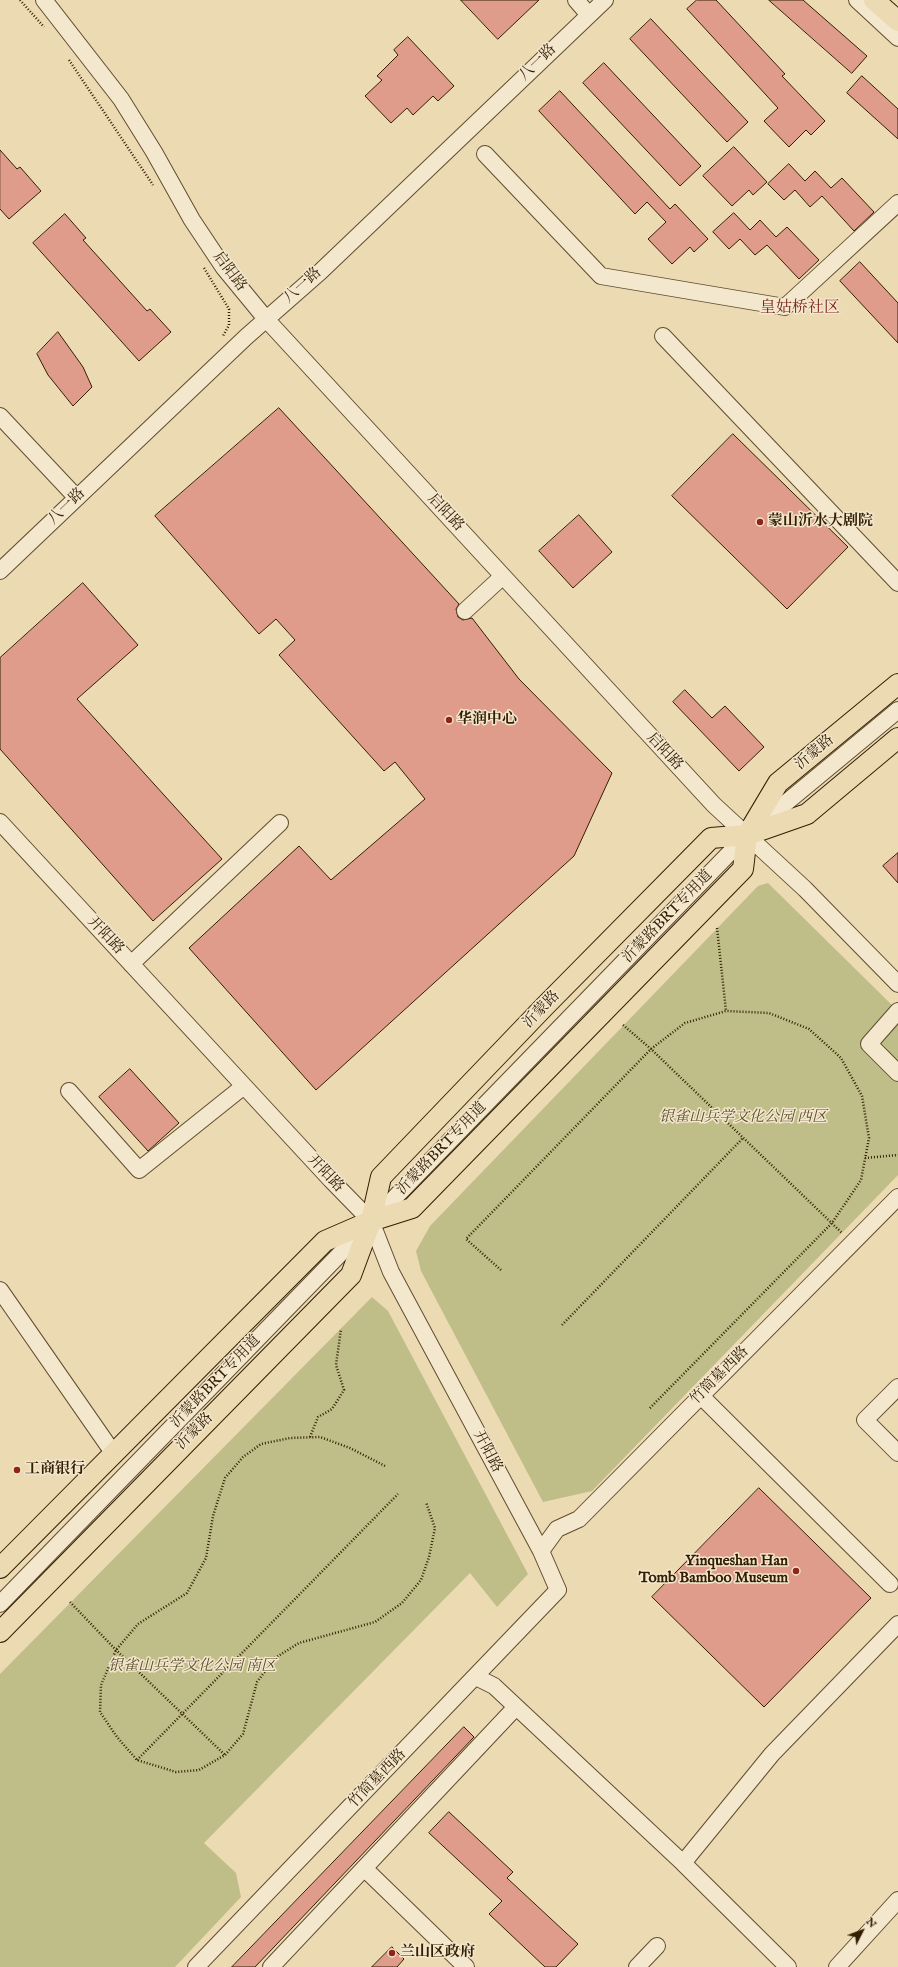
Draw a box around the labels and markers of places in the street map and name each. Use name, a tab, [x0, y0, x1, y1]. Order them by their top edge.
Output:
place label: 蒙山沂水大剧院	[768, 513, 873, 531]
marker: 蒙山沂水大剧院	[755, 517, 765, 527]
place label: 华润中心	[457, 711, 517, 729]
marker: 华润中心	[444, 715, 454, 725]
place label: 工商银行	[25, 1461, 85, 1479]
marker: 工商银行	[12, 1465, 22, 1475]
place label: Yinqueshan Han Tomb Bamboo Museum	[639, 1553, 788, 1588]
marker: Yinqueshan Han Tomb Bamboo Museum	[791, 1566, 801, 1576]
place label: 兰山区政府	[400, 1944, 475, 1962]
marker: 兰山区政府	[387, 1948, 397, 1958]

